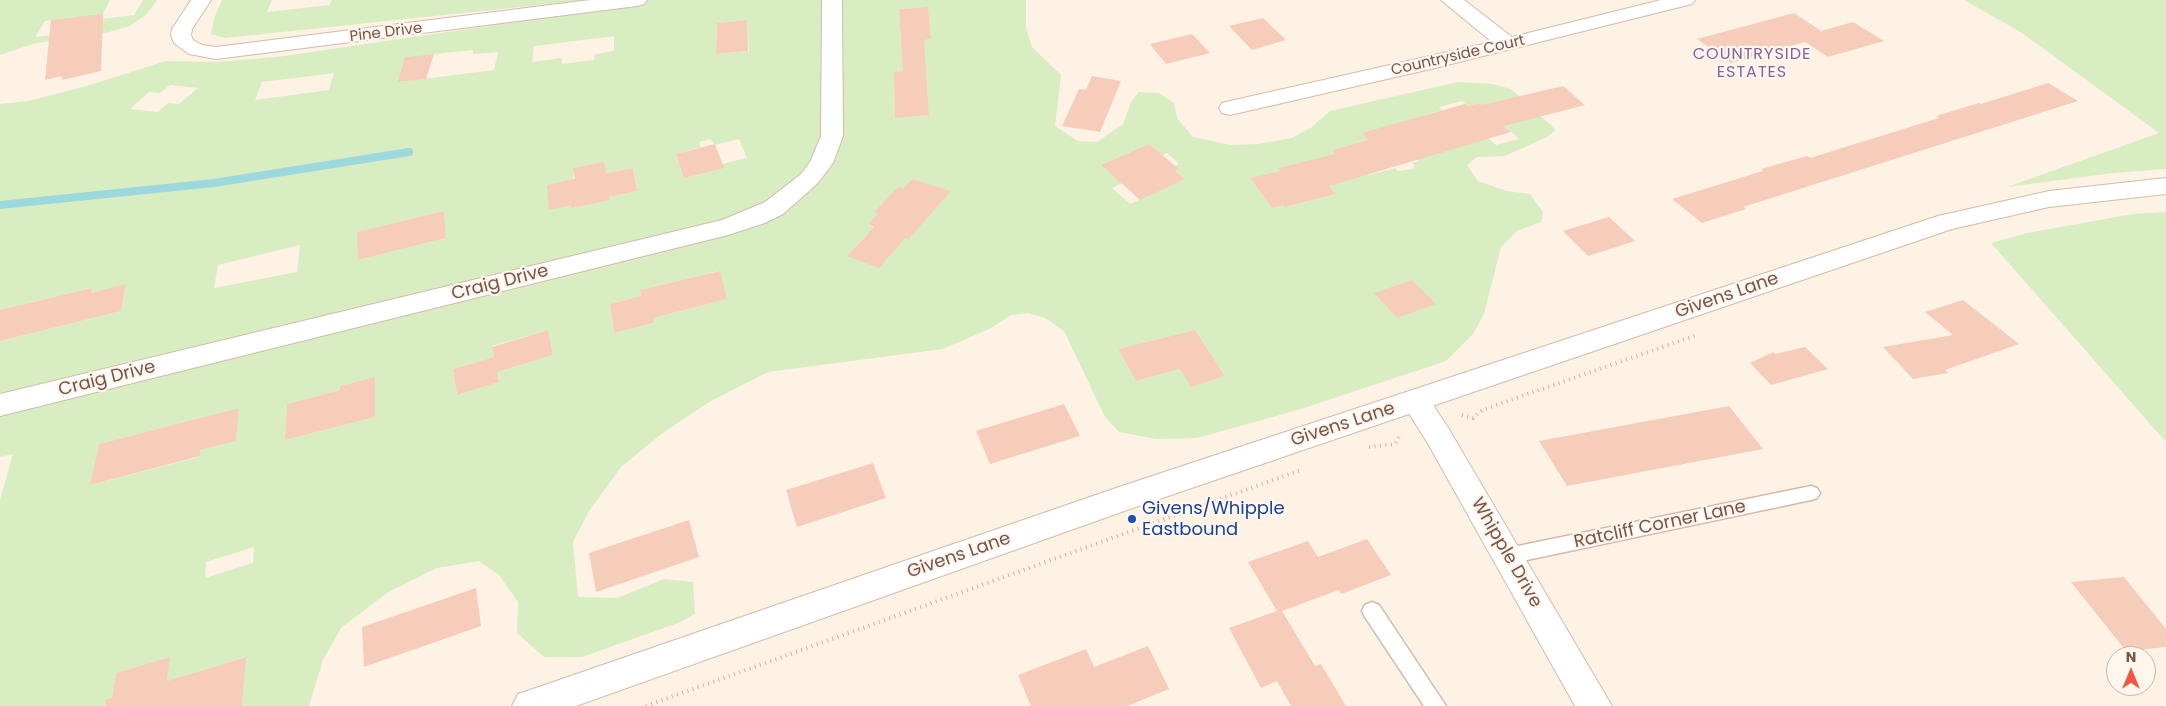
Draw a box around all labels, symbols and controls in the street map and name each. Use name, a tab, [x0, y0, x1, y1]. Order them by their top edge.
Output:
street label: Pine Drive	[349, 20, 423, 46]
street label: Countryside Court	[1389, 32, 1527, 80]
district label: COUNTRYSIDE ESTATES	[1691, 45, 1813, 83]
street label: Craig Drive	[449, 261, 551, 305]
street label: Givens Lane	[1672, 268, 1782, 324]
street label: Craig Drive	[56, 357, 158, 401]
street label: Givens Lane	[1288, 398, 1398, 452]
street label: Whipple Drive	[1466, 494, 1546, 612]
street label: Ratcliff Corner Lane	[1572, 496, 1748, 554]
place label: Givens/Whipple Eastbound	[1142, 498, 1285, 540]
marker: Givens/Whipple Eastbound	[1126, 513, 1138, 525]
street label: Givens Lane	[904, 528, 1014, 584]
north arrow	[2106, 646, 2156, 696]
text: N	[2126, 647, 2136, 667]

